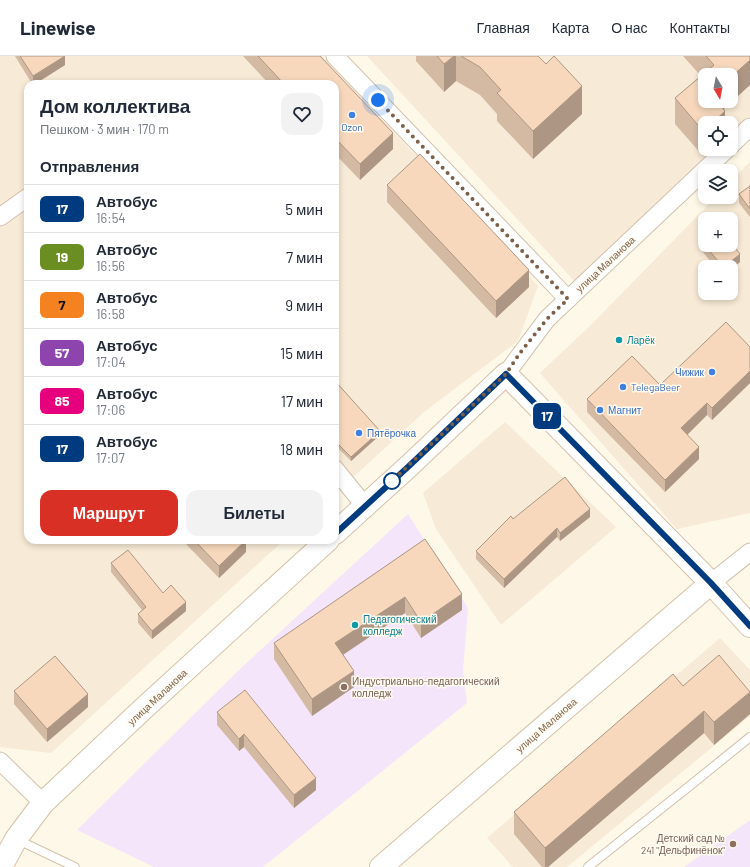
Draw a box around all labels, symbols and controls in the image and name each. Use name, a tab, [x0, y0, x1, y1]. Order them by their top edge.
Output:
text: Linewise	[20, 16, 96, 39]
text: Главная	[477, 19, 530, 36]
text: Карта	[552, 19, 589, 36]
text: О нас	[611, 19, 648, 36]
text: Контакты	[670, 19, 730, 36]
north arrow	[698, 68, 738, 108]
map controls	[698, 68, 738, 300]
your location	[368, 90, 388, 110]
button: heart	[281, 93, 323, 135]
text: Дом коллектива	[40, 94, 190, 117]
marker: Ozon	[347, 110, 357, 120]
button: locate	[698, 116, 738, 156]
text: Пешком · 3 мин · 170 m	[40, 121, 169, 137]
place label: Ozon	[341, 121, 363, 133]
text: Отправления	[40, 157, 139, 175]
button: layers	[698, 164, 738, 204]
text: Автобус	[96, 192, 158, 210]
text: 17	[56, 200, 68, 217]
text: 5 мин	[285, 200, 323, 218]
text: 16:54	[96, 210, 126, 226]
button: +	[698, 212, 738, 252]
street label: улица Маланова	[573, 233, 637, 295]
text: Автобус	[96, 240, 158, 258]
text: 19	[56, 248, 68, 265]
text: 7 мин	[286, 248, 323, 266]
text: 16:56	[96, 258, 125, 274]
button: −	[698, 260, 738, 300]
text: Автобус	[96, 288, 158, 306]
text: 7	[59, 296, 65, 313]
text: 9 мин	[285, 296, 323, 314]
text: 16:58	[96, 306, 125, 322]
place label: Ларёк	[627, 334, 655, 346]
marker: Ларёк	[614, 335, 624, 345]
text: Автобус	[96, 336, 158, 354]
text: 57	[55, 344, 69, 361]
text: 15 мин	[280, 344, 323, 362]
text: 17:04	[96, 354, 126, 370]
place label: Чижик	[675, 366, 705, 378]
marker: Чижик	[707, 367, 717, 377]
place label: TelegaBeer	[631, 381, 680, 393]
marker: TelegaBeer	[618, 382, 628, 392]
text: Автобус	[96, 384, 158, 402]
text: 85	[54, 392, 70, 409]
text: 17 мин	[281, 392, 323, 410]
text: 17:06	[96, 402, 125, 418]
line badge: 17	[529, 403, 565, 429]
place label: Магнит	[608, 404, 642, 416]
marker: Магнит	[595, 405, 605, 415]
text: 17	[541, 407, 553, 424]
place label: Пятёрочка	[367, 427, 416, 439]
marker: Пятёрочка	[354, 428, 364, 438]
text: Автобус	[96, 432, 158, 450]
text: 17	[56, 440, 68, 457]
text: 18 мин	[280, 440, 323, 458]
text: 17:07	[96, 450, 125, 466]
unlabelled marker	[383, 472, 401, 490]
button: Маршрут	[40, 490, 178, 536]
button: Билеты	[186, 490, 323, 536]
place label: Педагогический колледж	[363, 613, 436, 637]
marker: Педагогический колледж	[350, 620, 360, 630]
street label: улица Маланова	[125, 666, 189, 728]
place label: Индустриально-педагогический колледж	[352, 675, 500, 699]
marker: Индустриально-педагогический колледж	[339, 682, 349, 692]
street label: улица Маланова	[513, 695, 579, 755]
place label: Детский сад № 241 "Дельфинёнок"	[641, 832, 725, 856]
marker: Детский сад № 241 "Дельфинёнок"	[728, 839, 738, 849]

